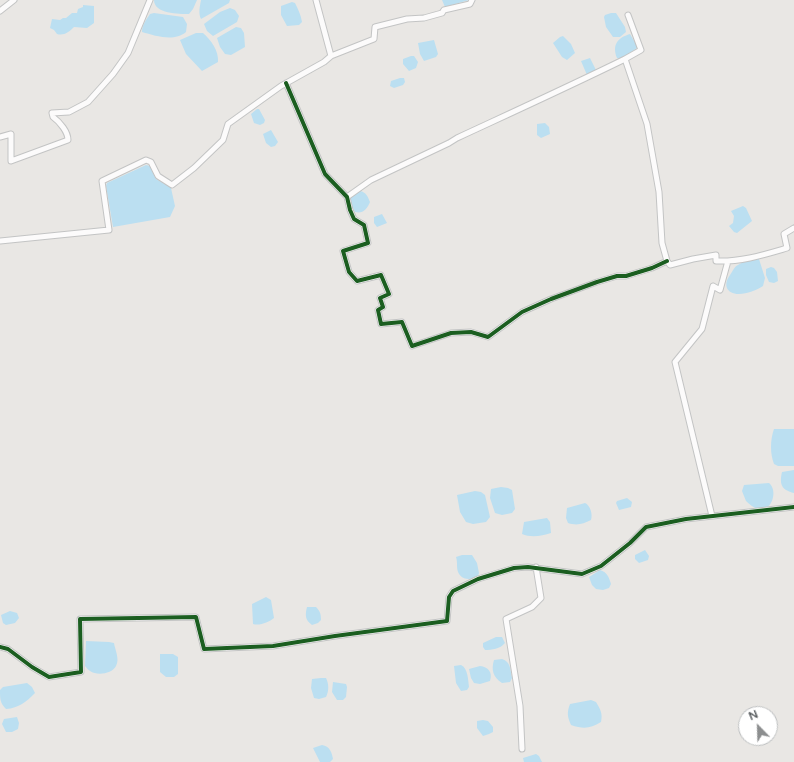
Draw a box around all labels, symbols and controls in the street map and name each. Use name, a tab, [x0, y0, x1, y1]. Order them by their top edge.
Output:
north arrow	[738, 706, 778, 746]
text: N	[747, 708, 760, 723]

